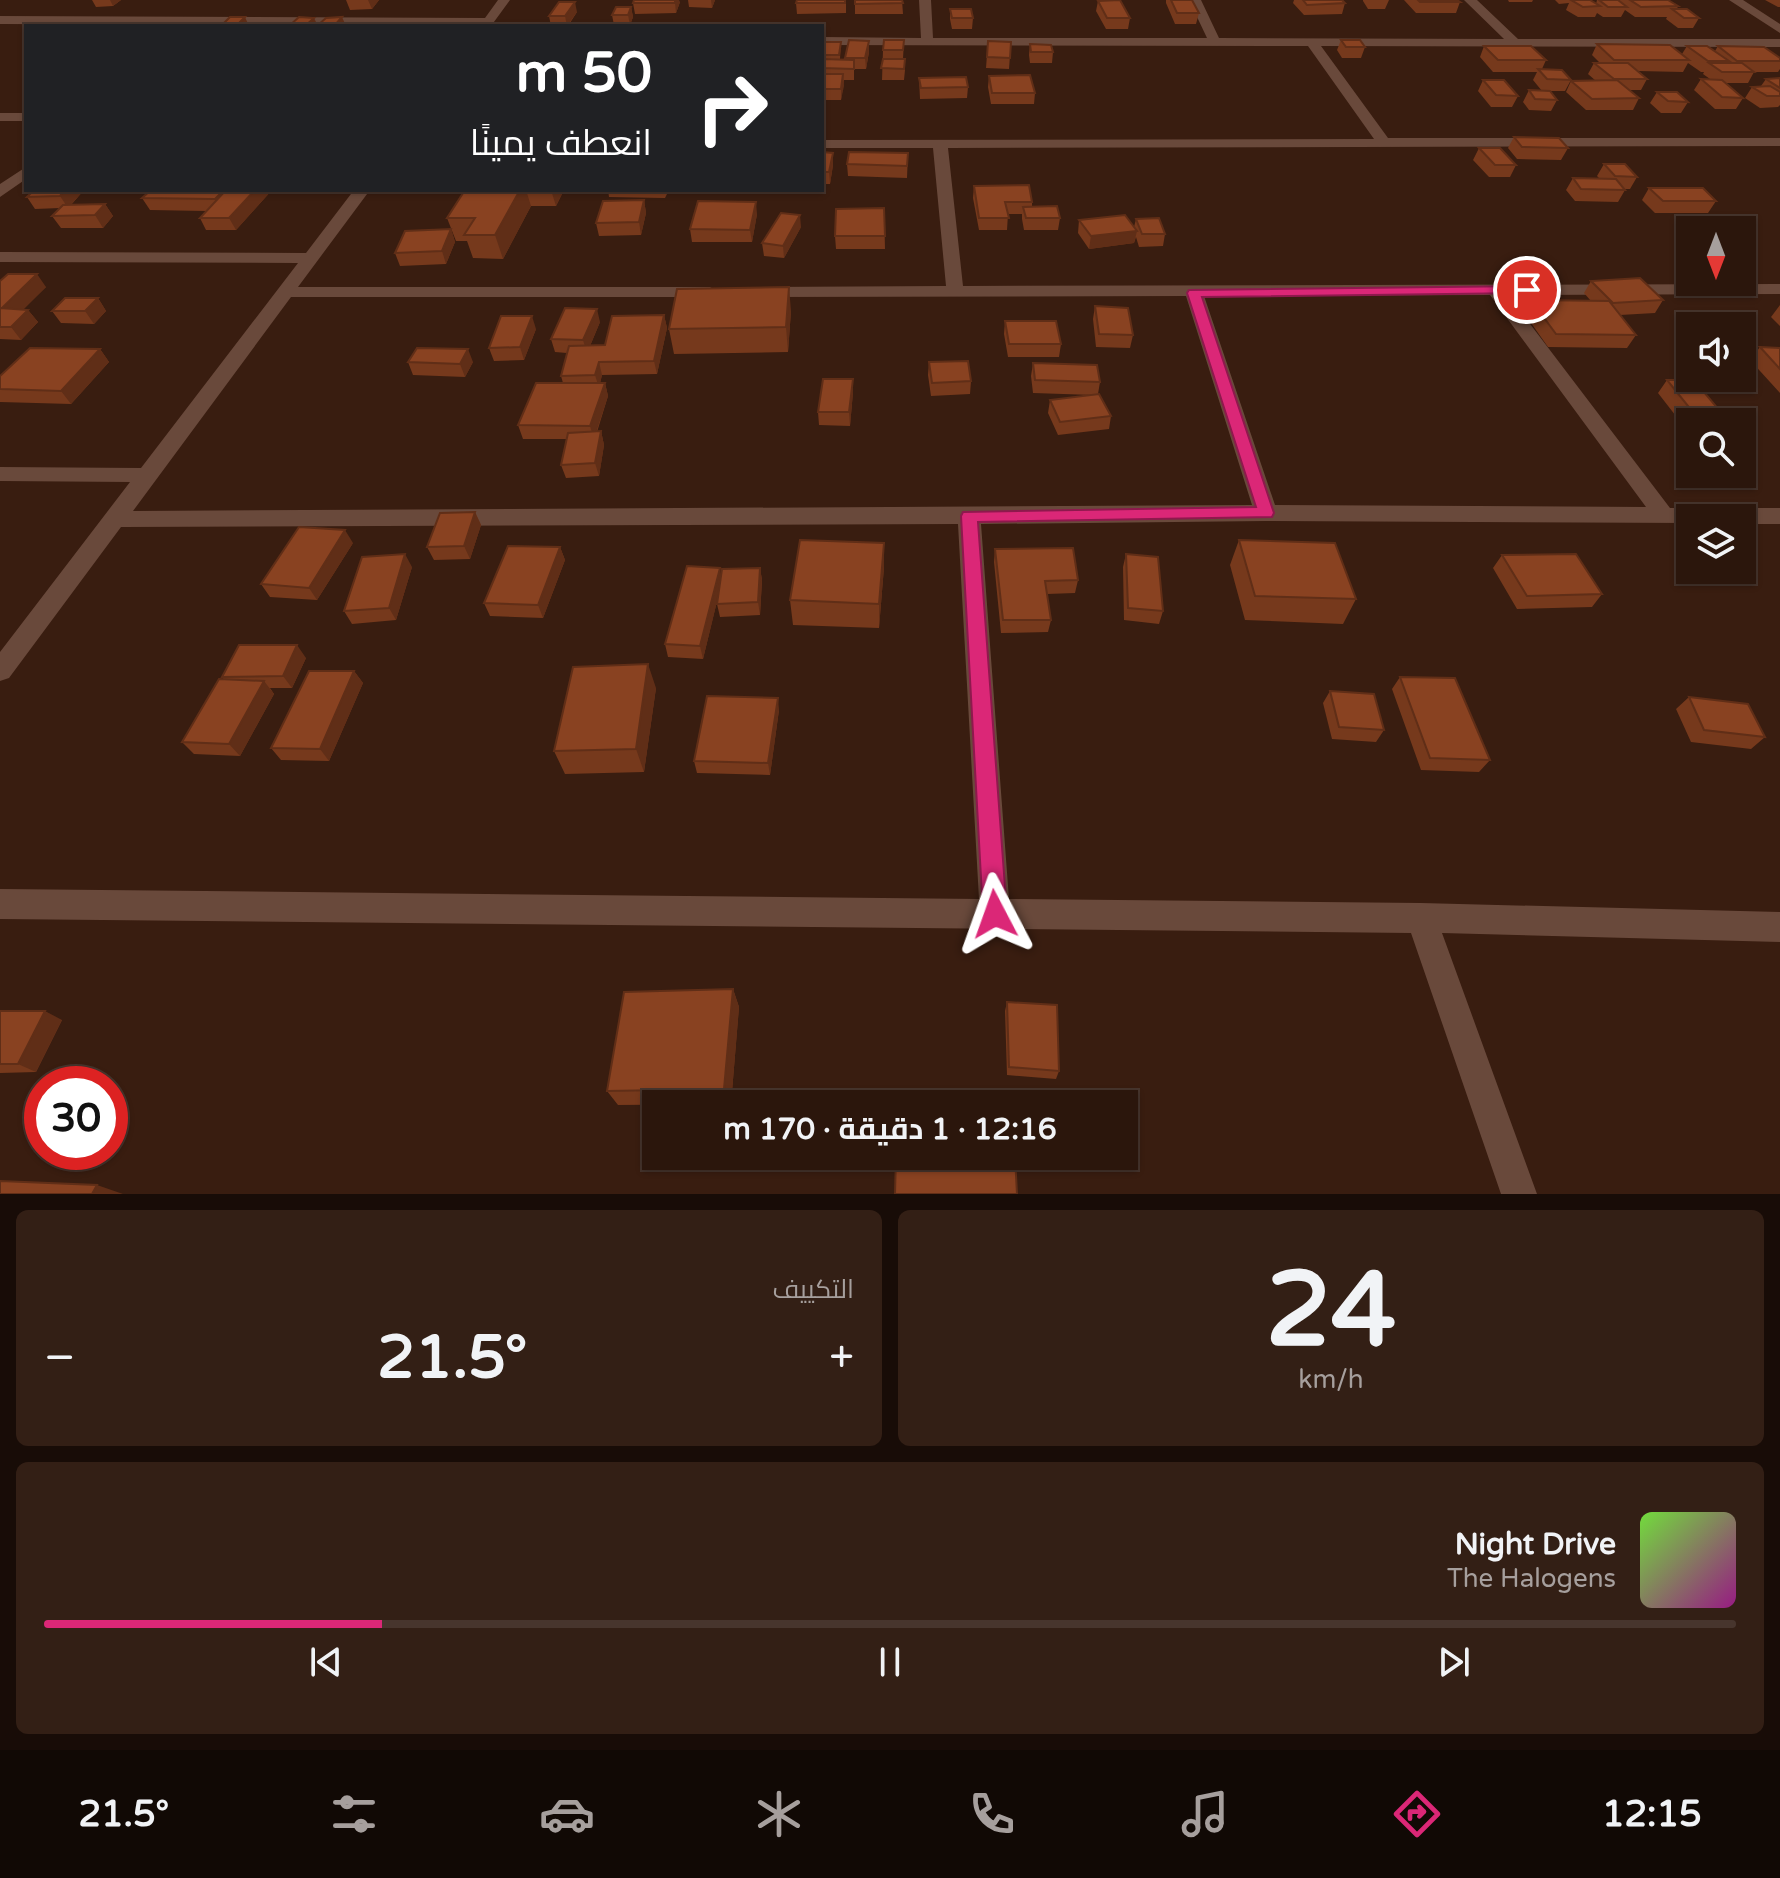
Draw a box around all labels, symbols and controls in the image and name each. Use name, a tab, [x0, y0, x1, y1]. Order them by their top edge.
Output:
text: 50 m	[516, 40, 652, 107]
icon: right	[680, 56, 784, 160]
text: انعطف يمينًا	[470, 122, 652, 165]
north arrow	[1676, 216, 1756, 296]
map controls	[1676, 216, 1756, 584]
pin	[1493, 256, 1561, 324]
icon: arrive	[1505, 268, 1549, 312]
button: sound	[1676, 312, 1756, 392]
button: search	[1676, 408, 1756, 488]
button: layers	[1676, 504, 1756, 584]
position arrow	[953, 872, 1037, 956]
speed limit sign: 30	[24, 1066, 128, 1170]
text: 12:16 · 1 دقيقة · 170 m	[723, 1111, 1057, 1148]
text: 24	[1266, 1249, 1396, 1374]
text: التكييف	[772, 1274, 854, 1305]
text: 21.5°	[377, 1322, 527, 1394]
text: −	[44, 1332, 75, 1385]
text: +	[829, 1332, 854, 1385]
text: km/h	[1298, 1364, 1364, 1395]
text: Night Drive	[1455, 1526, 1616, 1563]
text: The Halogens	[1447, 1563, 1616, 1594]
icon: previous	[304, 1640, 348, 1684]
icon: pause	[868, 1640, 912, 1684]
icon: next	[1432, 1640, 1476, 1684]
icon: filters	[326, 1786, 382, 1842]
icon: car	[539, 1786, 595, 1842]
icon: climate	[751, 1786, 807, 1842]
icon: phone	[964, 1786, 1020, 1842]
icon: music	[1177, 1786, 1233, 1842]
icon: directions	[1389, 1786, 1445, 1842]
text: 21.5°	[78, 1793, 169, 1836]
text: 12:15	[1602, 1793, 1702, 1836]

